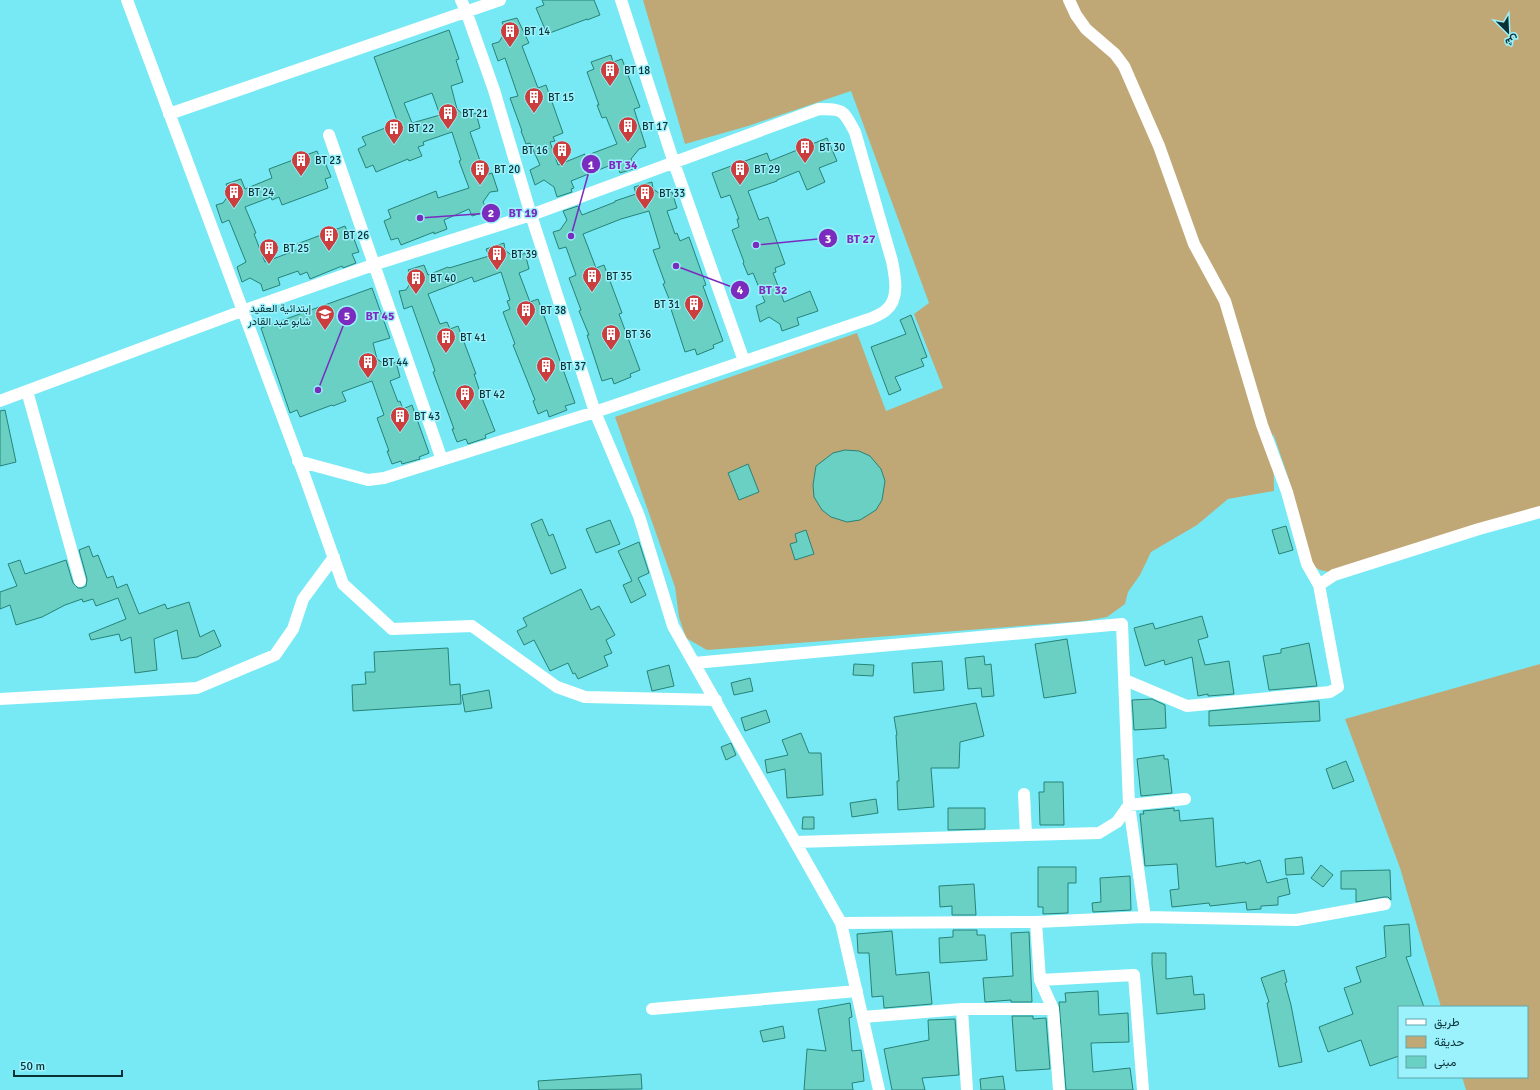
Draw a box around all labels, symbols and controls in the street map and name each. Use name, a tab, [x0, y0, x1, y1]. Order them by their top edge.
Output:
north arrow	[1488, 12, 1528, 52]
building icon: BT 14	[499, 20, 521, 48]
place label: BT 14	[524, 25, 550, 38]
text: ش	[1503, 32, 1521, 49]
building icon: BT 18	[599, 59, 621, 87]
place label: BT 18	[624, 64, 650, 77]
building icon: BT 15	[523, 86, 545, 114]
place label: BT 15	[548, 91, 574, 104]
building icon: BT 21	[437, 102, 459, 130]
place label: BT 21	[462, 107, 488, 120]
building icon: BT 17	[617, 115, 639, 143]
building icon: BT 22	[383, 117, 405, 145]
place label: BT 17	[642, 120, 668, 133]
place label: BT 22	[408, 122, 434, 135]
building icon: BT 30	[794, 136, 816, 164]
building icon: BT 16	[551, 139, 573, 167]
place label: BT 30	[819, 141, 845, 154]
place label: BT 16	[522, 144, 548, 157]
building icon: BT 23	[290, 149, 312, 177]
callout: BT 34	[581, 152, 645, 176]
place label: BT 23	[315, 154, 341, 167]
building icon: BT 20	[469, 158, 491, 186]
text: 1	[588, 158, 595, 173]
text: BT 34	[609, 158, 638, 173]
building icon: BT 29	[729, 158, 751, 186]
place label: BT 20	[494, 163, 520, 176]
place label: BT 29	[754, 163, 780, 176]
building icon: BT 24	[223, 181, 245, 209]
building icon: BT 33	[634, 182, 656, 210]
place label: BT 24	[248, 186, 274, 199]
place label: BT 33	[659, 187, 685, 200]
callout: BT 19	[481, 201, 545, 225]
text: 2	[488, 206, 494, 221]
text: BT 19	[509, 206, 538, 221]
building icon: BT 26	[318, 224, 340, 252]
callout: BT 27	[818, 226, 883, 250]
place label: BT 26	[343, 229, 369, 242]
text: 3	[825, 232, 831, 247]
text: BT 27	[847, 232, 876, 247]
building icon: BT 25	[258, 237, 280, 265]
place label: BT 25	[283, 242, 309, 255]
building icon: BT 39	[486, 243, 508, 271]
place label: BT 39	[511, 248, 537, 261]
building icon: BT 35	[581, 265, 603, 293]
building icon: BT 40	[405, 267, 427, 295]
place label: BT 35	[606, 270, 632, 283]
place label: BT 40	[430, 272, 456, 285]
callout: BT 32	[730, 278, 795, 302]
text: 4	[737, 283, 744, 298]
text: BT 32	[759, 283, 787, 298]
building icon: BT 31	[683, 293, 705, 321]
place label: BT 31	[654, 298, 680, 311]
building icon: BT 38	[515, 299, 537, 327]
place label: إبتدائية العقيد شابو عبد القادر	[247, 302, 311, 328]
school or university icon: إبتدائية العقيد شابو عبد القادر	[314, 303, 336, 331]
callout: BT 45	[337, 304, 402, 328]
place label: BT 38	[540, 304, 566, 317]
text: 5	[344, 309, 350, 324]
text: BT 45	[366, 309, 394, 324]
building icon: BT 36	[600, 323, 622, 351]
building icon: BT 41	[435, 326, 457, 354]
place label: BT 36	[625, 328, 651, 341]
place label: BT 41	[460, 331, 486, 344]
building icon: BT 44	[357, 351, 379, 379]
building icon: BT 37	[535, 355, 557, 383]
place label: BT 44	[382, 356, 408, 369]
place label: BT 37	[560, 360, 586, 373]
building icon: BT 42	[454, 383, 476, 411]
place label: BT 42	[479, 388, 505, 401]
building icon: BT 43	[389, 405, 411, 433]
place label: BT 43	[414, 410, 440, 423]
legend	[1398, 1006, 1528, 1078]
text: طريق	[1434, 1015, 1460, 1030]
text: حديقة	[1434, 1035, 1464, 1050]
scale bar	[14, 1052, 122, 1078]
text: مبنى	[1434, 1055, 1456, 1070]
text: 50 m	[20, 1059, 45, 1074]

